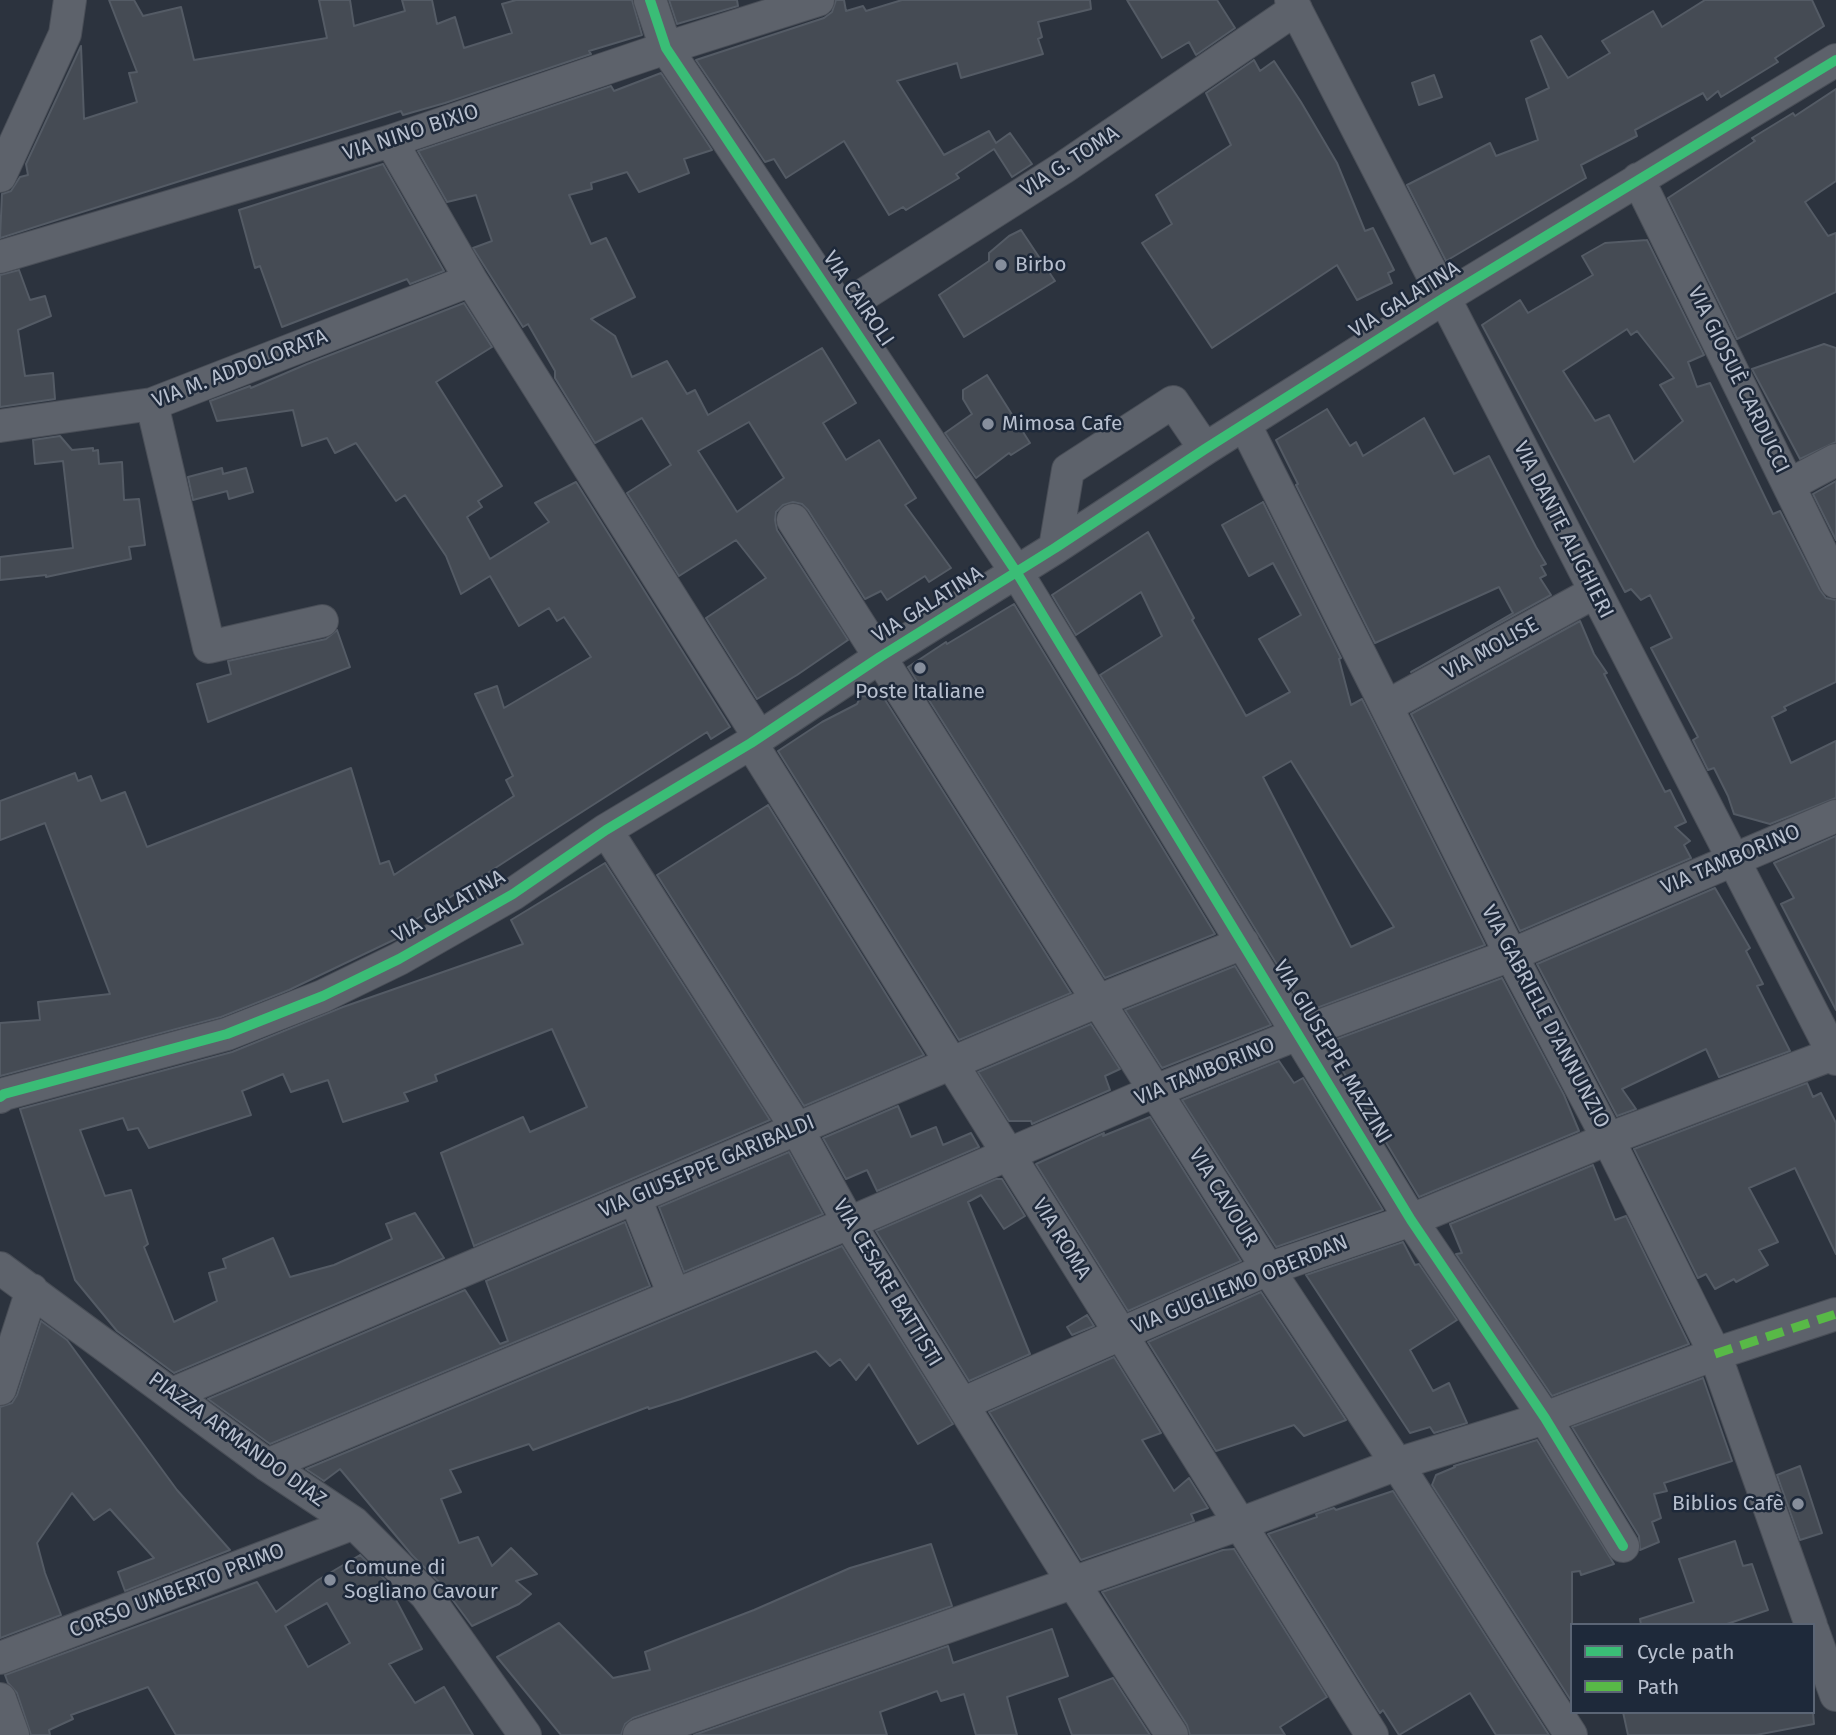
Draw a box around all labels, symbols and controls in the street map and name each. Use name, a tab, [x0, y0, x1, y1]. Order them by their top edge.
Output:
street label: VIA NINO BIXIO	[340, 99, 482, 167]
street label: VIA G. TOMA	[1016, 121, 1124, 203]
street label: VIA CAIROLI	[817, 247, 899, 351]
place label: Birbo	[1015, 252, 1067, 278]
street label: VIA GALATINA	[1345, 256, 1465, 344]
marker: Birbo	[993, 257, 1009, 273]
street label: VIA GIOSUÈ CARDUCCI	[1682, 282, 1794, 478]
street label: VIA M. ADDOLORATA	[149, 324, 331, 414]
place label: Mimosa Cafe	[1002, 411, 1122, 437]
marker: Mimosa Cafe	[980, 416, 996, 432]
street label: VIA DANTE ALIGHIERI	[1507, 437, 1619, 623]
street label: VIA GALATINA	[868, 561, 988, 649]
street label: VIA MOLISE	[1439, 612, 1543, 686]
marker: Poste Italiane	[912, 660, 928, 676]
place label: Poste Italiane	[855, 679, 985, 705]
street label: VIA TAMBORINO	[1658, 819, 1804, 901]
street label: VIA GALATINA	[388, 865, 510, 949]
street label: VIA GABRIELE D'ANNUNZIO	[1475, 901, 1615, 1133]
street label: VIA GIUSEPPE MAZZINI	[1267, 956, 1397, 1148]
street label: VIA TAMBORINO	[1131, 1032, 1279, 1112]
street label: VIA GIUSEPPE GARIBALDI	[595, 1110, 819, 1224]
street label: VIA CAVOUR	[1183, 1144, 1263, 1252]
street label: VIA ROMA	[1026, 1194, 1096, 1284]
street label: VIA CESARE BATTISTI	[827, 1195, 947, 1371]
street label: VIA GUGLIEMO OBERDAN	[1128, 1230, 1352, 1340]
street label: PIAZZA ARMANDO DIAZ	[143, 1367, 331, 1513]
place label: Biblios Cafè	[1672, 1491, 1784, 1517]
marker: Biblios Cafè	[1790, 1496, 1806, 1512]
street label: CORSO UMBERTO PRIMO	[66, 1538, 288, 1644]
place label: Comune di Sogliano Cavour	[344, 1555, 498, 1605]
marker: Comune di Sogliano Cavour	[322, 1572, 338, 1588]
legend	[1570, 1623, 1815, 1714]
text: Cycle path	[1637, 1639, 1735, 1665]
text: Path	[1637, 1674, 1679, 1700]

